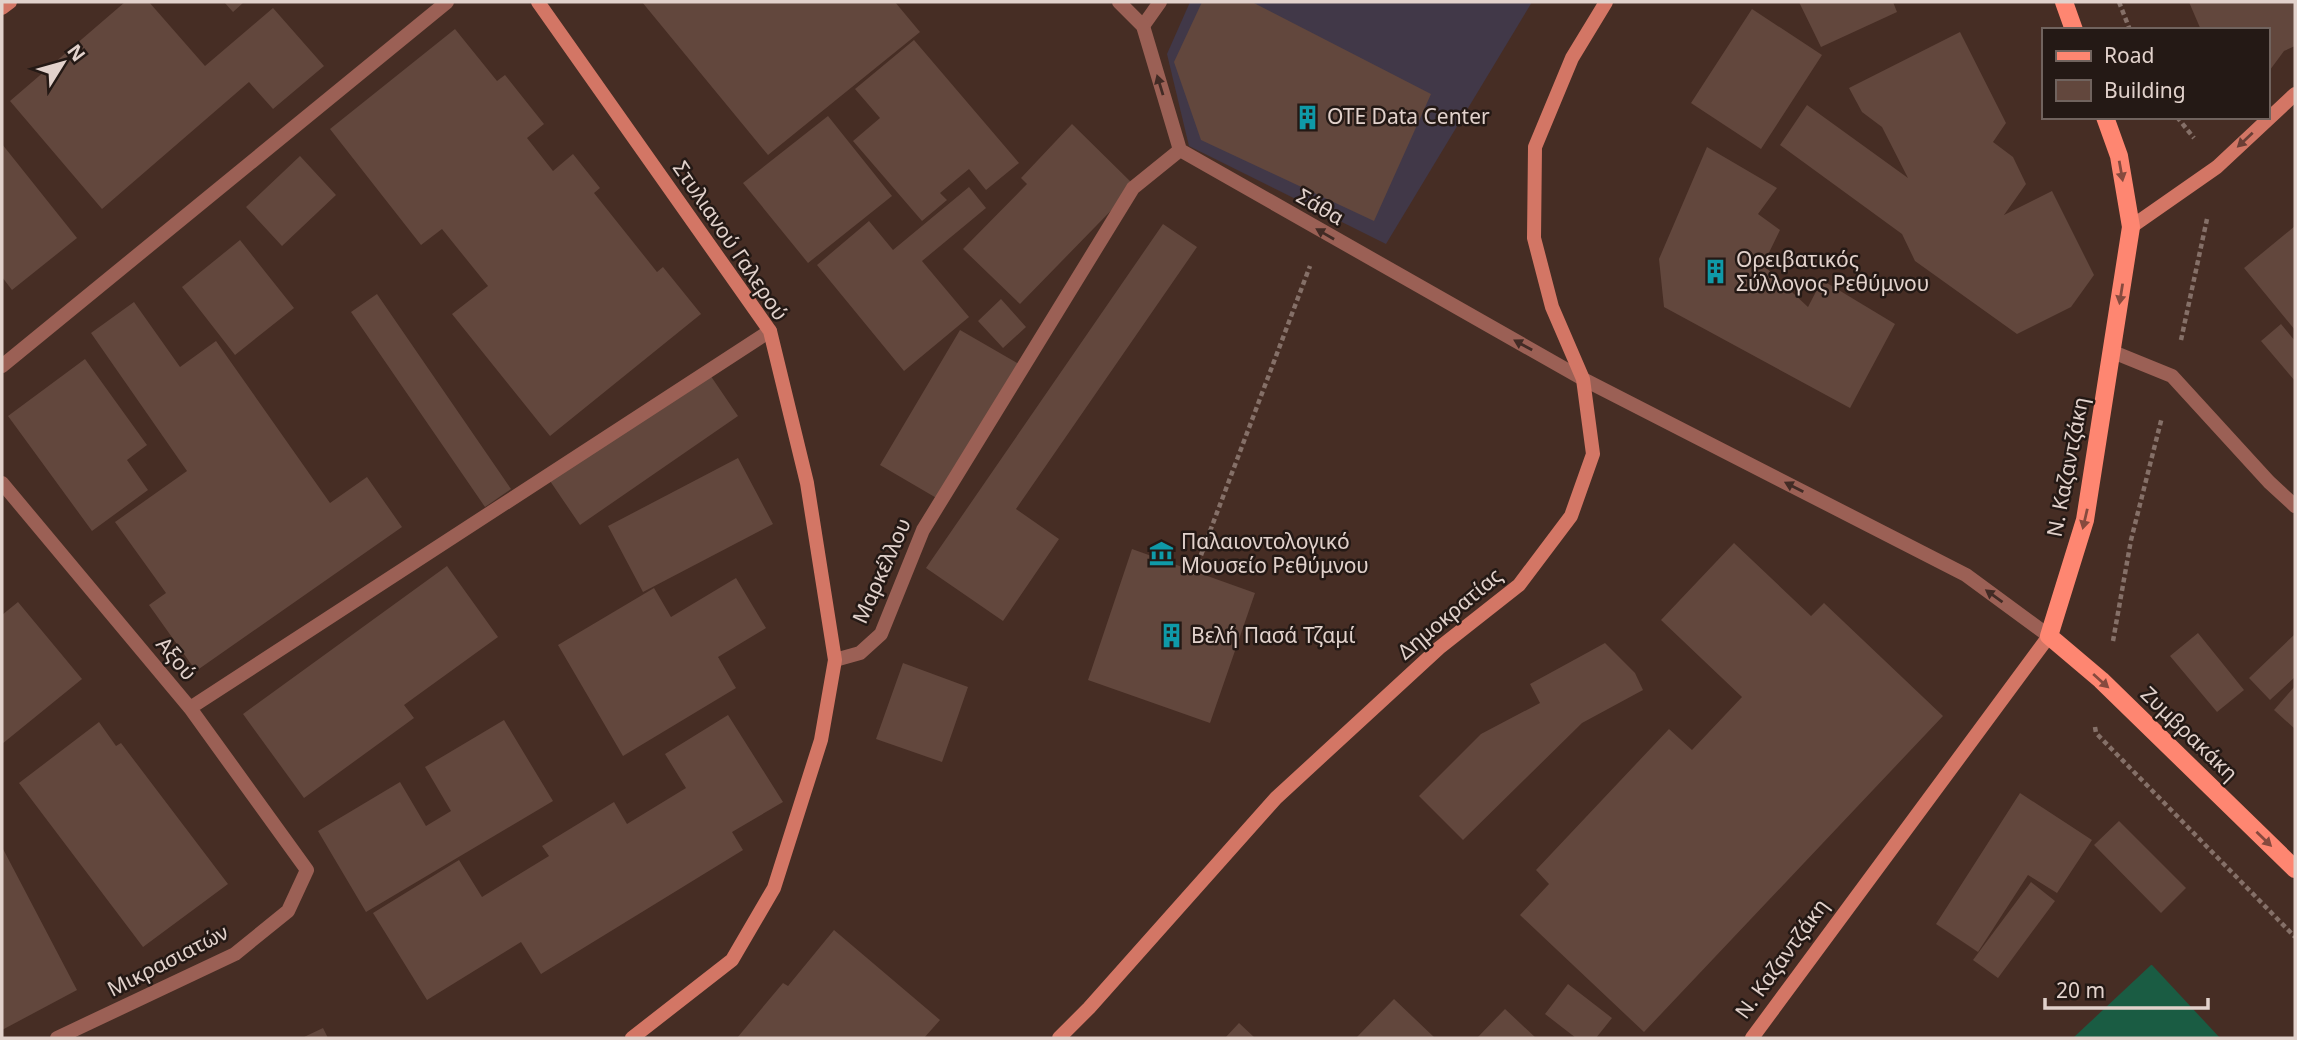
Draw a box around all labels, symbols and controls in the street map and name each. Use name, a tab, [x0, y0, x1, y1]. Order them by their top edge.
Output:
north arrow	[28, 28, 98, 98]
legend	[2042, 28, 2269, 119]
text: N	[62, 39, 92, 67]
text: Road	[2104, 41, 2154, 69]
one-way arrow	[1155, 74, 1165, 95]
text: Building	[2104, 76, 2186, 104]
place label: OTE Data Center	[1327, 102, 1490, 130]
building icon: OTE Data Center	[1293, 103, 1321, 131]
one-way arrow	[2237, 132, 2254, 148]
street label: Στυλιανού Γαλερού	[667, 155, 795, 326]
one-way arrow	[2116, 160, 2127, 182]
street label: Σάθα	[1292, 181, 1349, 231]
one-way arrow	[1315, 228, 1334, 240]
place label: Ορειβατικός Σύλλογος Ρεθύμνου	[1736, 245, 1929, 297]
building icon: Ορειβατικός Σύλλογος Ρεθύμνου	[1702, 258, 1730, 286]
one-way arrow	[2116, 283, 2127, 305]
one-way arrow	[1513, 339, 1533, 351]
street label: Ν. Καζαντζάκη	[2040, 395, 2094, 539]
one-way arrow	[1784, 482, 1804, 493]
one-way arrow	[2079, 508, 2090, 530]
street label: Μαρκέλλου	[845, 513, 917, 628]
place label: Παλαιοντολογικό Μουσείο Ρεθύμνου	[1181, 527, 1369, 579]
museum icon: Παλαιοντολογικό Μουσείο Ρεθύμνου	[1147, 540, 1175, 568]
street label: Δημοκρατίας	[1391, 561, 1508, 665]
one-way arrow	[1985, 589, 2003, 603]
place label: Βελή Πασά Τζαμί	[1191, 621, 1355, 649]
building icon: Βελή Πασά Τζαμί	[1157, 622, 1185, 650]
street label: Αξού	[150, 631, 203, 686]
one-way arrow	[2092, 672, 2109, 688]
street label: Ζυμβρακάκη	[2135, 680, 2244, 787]
one-way arrow	[2255, 830, 2272, 846]
street label: Ν. Καζαντζάκη	[1728, 893, 1834, 1024]
street label: Μικρασιατών	[102, 918, 233, 1003]
scale bar	[2045, 967, 2208, 1011]
text: 20 m	[2056, 976, 2105, 1004]

